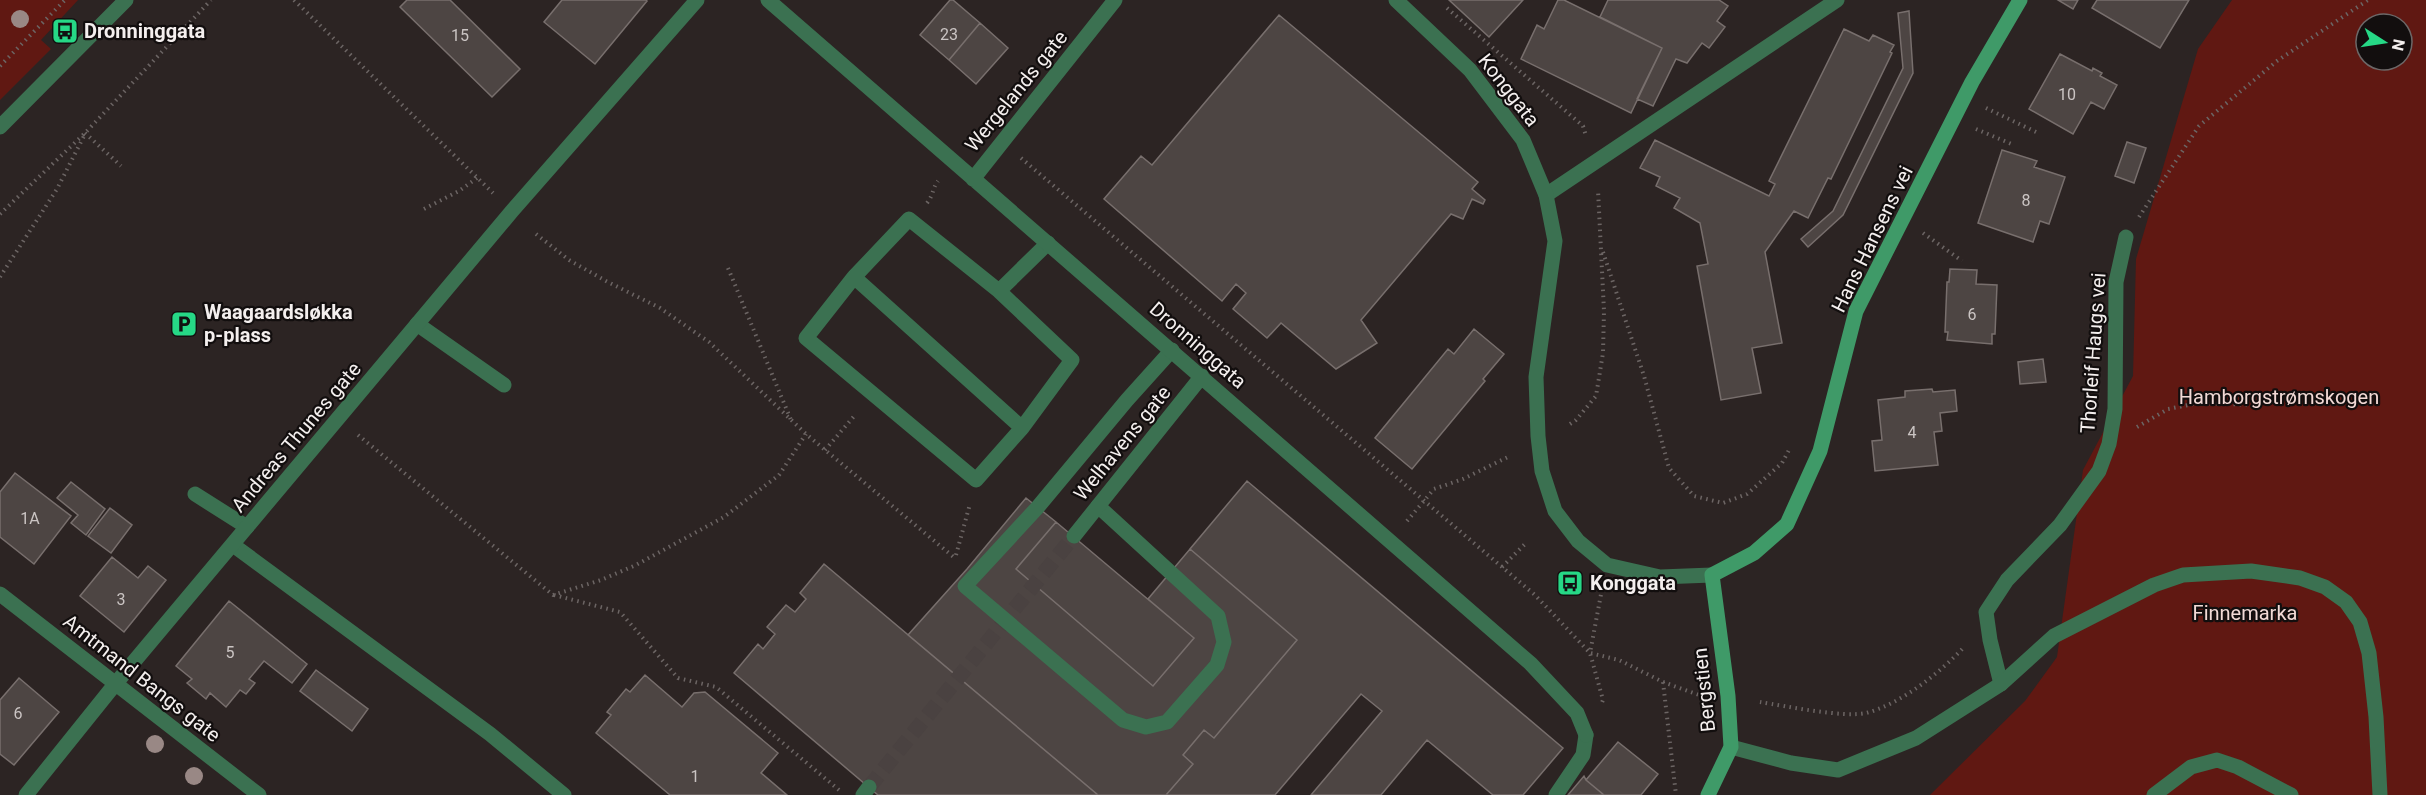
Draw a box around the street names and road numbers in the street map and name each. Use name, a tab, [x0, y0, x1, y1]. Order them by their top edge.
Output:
street label: Wergelands gate	[960, 26, 1072, 156]
street label: Konggata	[1473, 49, 1545, 131]
street label: Hans Hansens vei	[1826, 162, 1918, 316]
street label: Thorleif Haugs vei	[2075, 272, 2111, 434]
street label: Dronninggata	[1145, 297, 1251, 393]
street label: Andreas Thunes gate	[226, 357, 366, 517]
street label: Welhavens gate	[1068, 381, 1176, 505]
street label: Amtmand Bangs gate	[59, 609, 225, 747]
street label: Bergstien	[1688, 647, 1720, 733]

